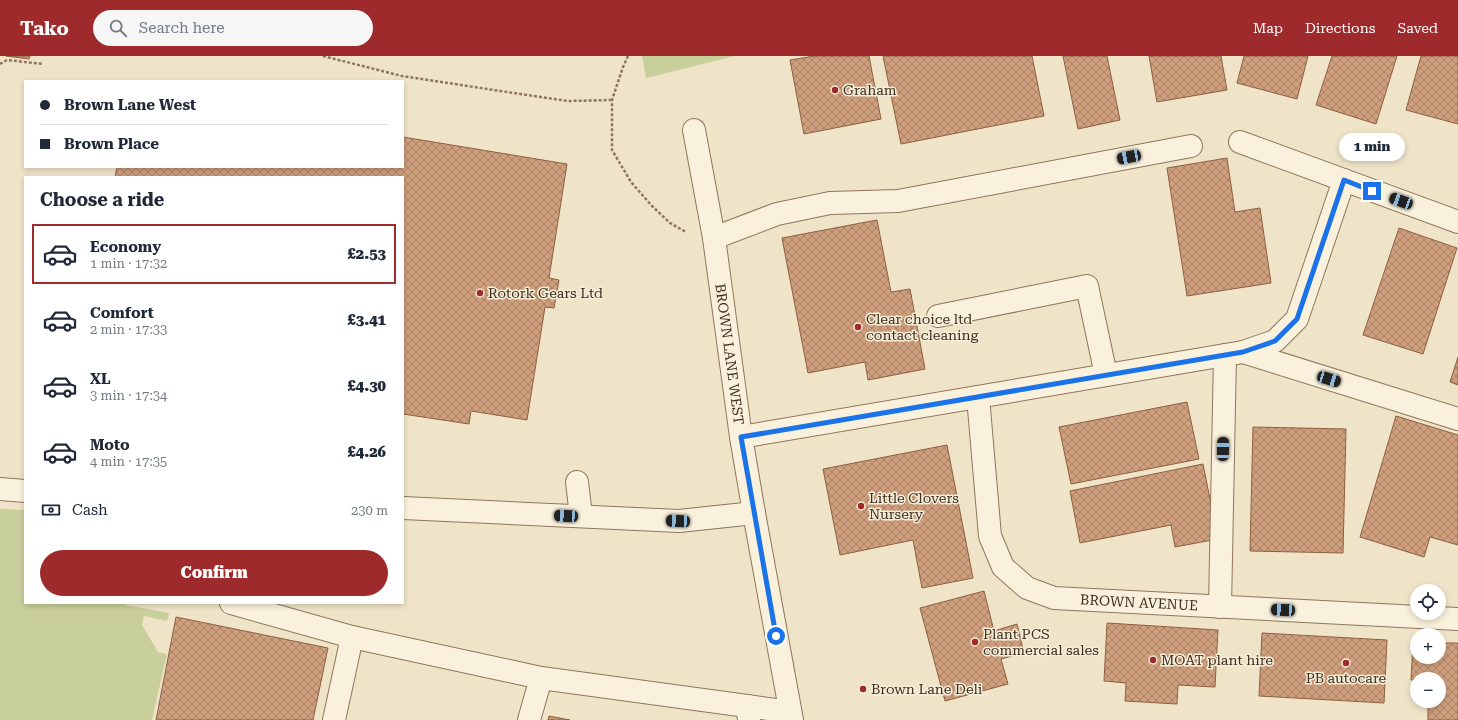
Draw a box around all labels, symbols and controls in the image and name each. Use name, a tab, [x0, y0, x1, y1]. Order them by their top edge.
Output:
search box	[93, 10, 373, 46]
text: Tako	[20, 17, 69, 40]
icon: search	[107, 17, 129, 39]
text: Search here	[139, 19, 225, 37]
text: Map	[1253, 20, 1283, 36]
text: Directions	[1305, 20, 1375, 36]
text: Saved	[1397, 20, 1438, 36]
place label: Graham	[843, 82, 897, 98]
marker: Graham	[830, 85, 840, 95]
text: Brown Lane West	[64, 96, 196, 114]
callout: 1 min	[1339, 133, 1405, 161]
text: Brown Place	[64, 135, 159, 153]
text: 1 min	[1354, 139, 1390, 154]
car	[1116, 149, 1142, 165]
route end	[1363, 182, 1381, 200]
text: Choose a ride	[40, 189, 164, 210]
car	[1388, 191, 1414, 211]
icon: car	[42, 236, 78, 272]
text: Economy	[90, 238, 161, 256]
text: £2.53	[347, 245, 386, 263]
text: 1 min · 17:32	[90, 256, 167, 271]
street label: BROWN LANE WEST	[712, 282, 747, 426]
place label: Rotork Gears Ltd	[488, 285, 603, 301]
marker: Rotork Gears Ltd	[475, 288, 485, 298]
icon: car	[42, 302, 78, 338]
text: Comfort	[90, 304, 154, 322]
text: £3.41	[347, 311, 386, 329]
place label: Clear choice ltd contact cleaning	[866, 311, 979, 343]
text: 2 min · 17:33	[90, 322, 167, 337]
marker: Clear choice ltd contact cleaning	[853, 322, 863, 332]
icon: car	[42, 368, 78, 404]
text: XL	[90, 370, 111, 388]
car	[1316, 370, 1342, 388]
text: £4.30	[347, 377, 386, 395]
text: 3 min · 17:34	[90, 388, 167, 403]
icon: car	[42, 434, 78, 470]
text: Moto	[90, 436, 130, 454]
car	[1217, 437, 1229, 461]
text: £4.26	[347, 443, 386, 461]
text: 4 min · 17:35	[90, 454, 167, 469]
place label: Little Clovers Nursery	[869, 490, 959, 522]
icon: cash	[40, 499, 62, 521]
text: Cash	[72, 501, 108, 519]
marker: Little Clovers Nursery	[856, 501, 866, 511]
text: 230 m	[351, 503, 388, 518]
car	[554, 509, 578, 523]
car	[666, 515, 690, 527]
button: Confirm	[40, 550, 388, 596]
map controls	[1410, 584, 1446, 708]
button: locate	[1410, 584, 1446, 620]
street label: BROWN AVENUE	[1080, 591, 1199, 613]
car	[1271, 603, 1295, 617]
place label: Plant PCS commercial sales	[983, 626, 1099, 658]
route start	[767, 627, 785, 645]
button: +	[1410, 628, 1446, 664]
marker: Plant PCS commercial sales	[970, 637, 980, 647]
place label: MOAT plant hire	[1161, 652, 1273, 668]
marker: MOAT plant hire	[1148, 655, 1158, 665]
marker: PB autocare	[1341, 658, 1351, 668]
place label: PB autocare	[1306, 670, 1387, 686]
button: −	[1410, 672, 1446, 708]
place label: Brown Lane Deli	[871, 681, 983, 697]
marker: Brown Lane Deli	[858, 684, 868, 694]

